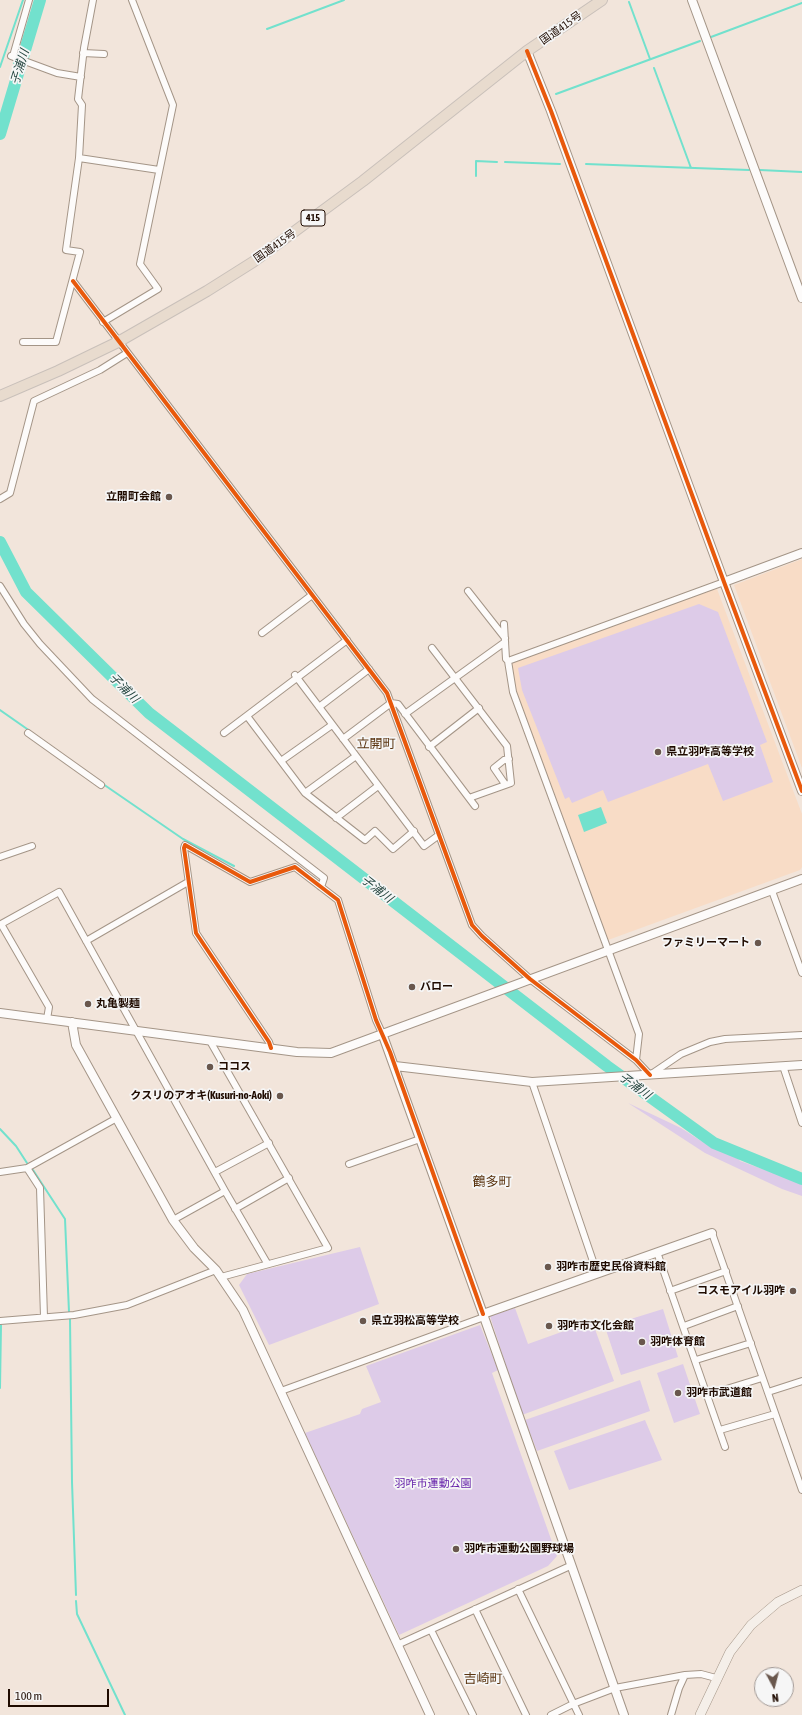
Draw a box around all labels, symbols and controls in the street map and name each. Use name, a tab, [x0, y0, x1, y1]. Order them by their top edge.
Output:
street label: 国道415号	[537, 9, 585, 47]
water label: 子浦川	[8, 48, 32, 86]
road number: 415	[301, 210, 325, 226]
street label: 国道415号	[251, 227, 299, 265]
place label: 立開町会館	[106, 490, 161, 504]
marker: 立開町会館	[164, 492, 174, 502]
water label: 子浦川	[106, 670, 142, 706]
district label: 立開町	[357, 736, 395, 752]
place label: 県立羽咋高等学校	[666, 745, 754, 759]
marker: 県立羽咋高等学校	[653, 747, 663, 757]
water label: 子浦川	[358, 872, 396, 906]
place label: ファミリーマート	[662, 936, 750, 950]
marker: ファミリーマート	[753, 938, 763, 948]
place label: バロー	[420, 980, 453, 994]
marker: バロー	[407, 982, 417, 992]
place label: 丸亀製麺	[96, 997, 140, 1011]
marker: 丸亀製麺	[83, 999, 93, 1009]
place label: ココス	[218, 1060, 251, 1074]
marker: ココス	[205, 1062, 215, 1072]
water label: 子浦川	[616, 1070, 654, 1102]
place label: クスリのアオキ(Kusuri-no-Aoki)	[130, 1089, 272, 1103]
marker: クスリのアオキ(Kusuri-no-Aoki)	[275, 1091, 285, 1101]
district label: 鶴多町	[473, 1174, 511, 1190]
place label: 羽咋市歴史民俗資料館	[556, 1260, 666, 1274]
marker: 羽咋市歴史民俗資料館	[543, 1262, 553, 1272]
place label: コスモアイル羽咋	[697, 1284, 785, 1298]
marker: コスモアイル羽咋	[788, 1286, 798, 1296]
place label: 県立羽松高等学校	[371, 1314, 459, 1328]
marker: 県立羽松高等学校	[358, 1316, 368, 1326]
place label: 羽咋市文化会館	[557, 1319, 634, 1333]
marker: 羽咋市文化会館	[544, 1321, 554, 1331]
place label: 羽咋体育館	[650, 1335, 705, 1349]
marker: 羽咋体育館	[637, 1337, 647, 1347]
place label: 羽咋市武道館	[686, 1386, 752, 1400]
marker: 羽咋市武道館	[673, 1388, 683, 1398]
park label: 羽咋市運動公園	[395, 1477, 471, 1491]
place label: 羽咋市運動公園野球場	[464, 1542, 574, 1556]
marker: 羽咋市運動公園野球場	[451, 1544, 461, 1554]
north arrow	[754, 1667, 794, 1707]
district label: 吉崎町	[464, 1671, 502, 1687]
scale bar	[10, 1681, 111, 1707]
text: 100 m	[15, 1689, 42, 1703]
text: N	[771, 1692, 779, 1704]

